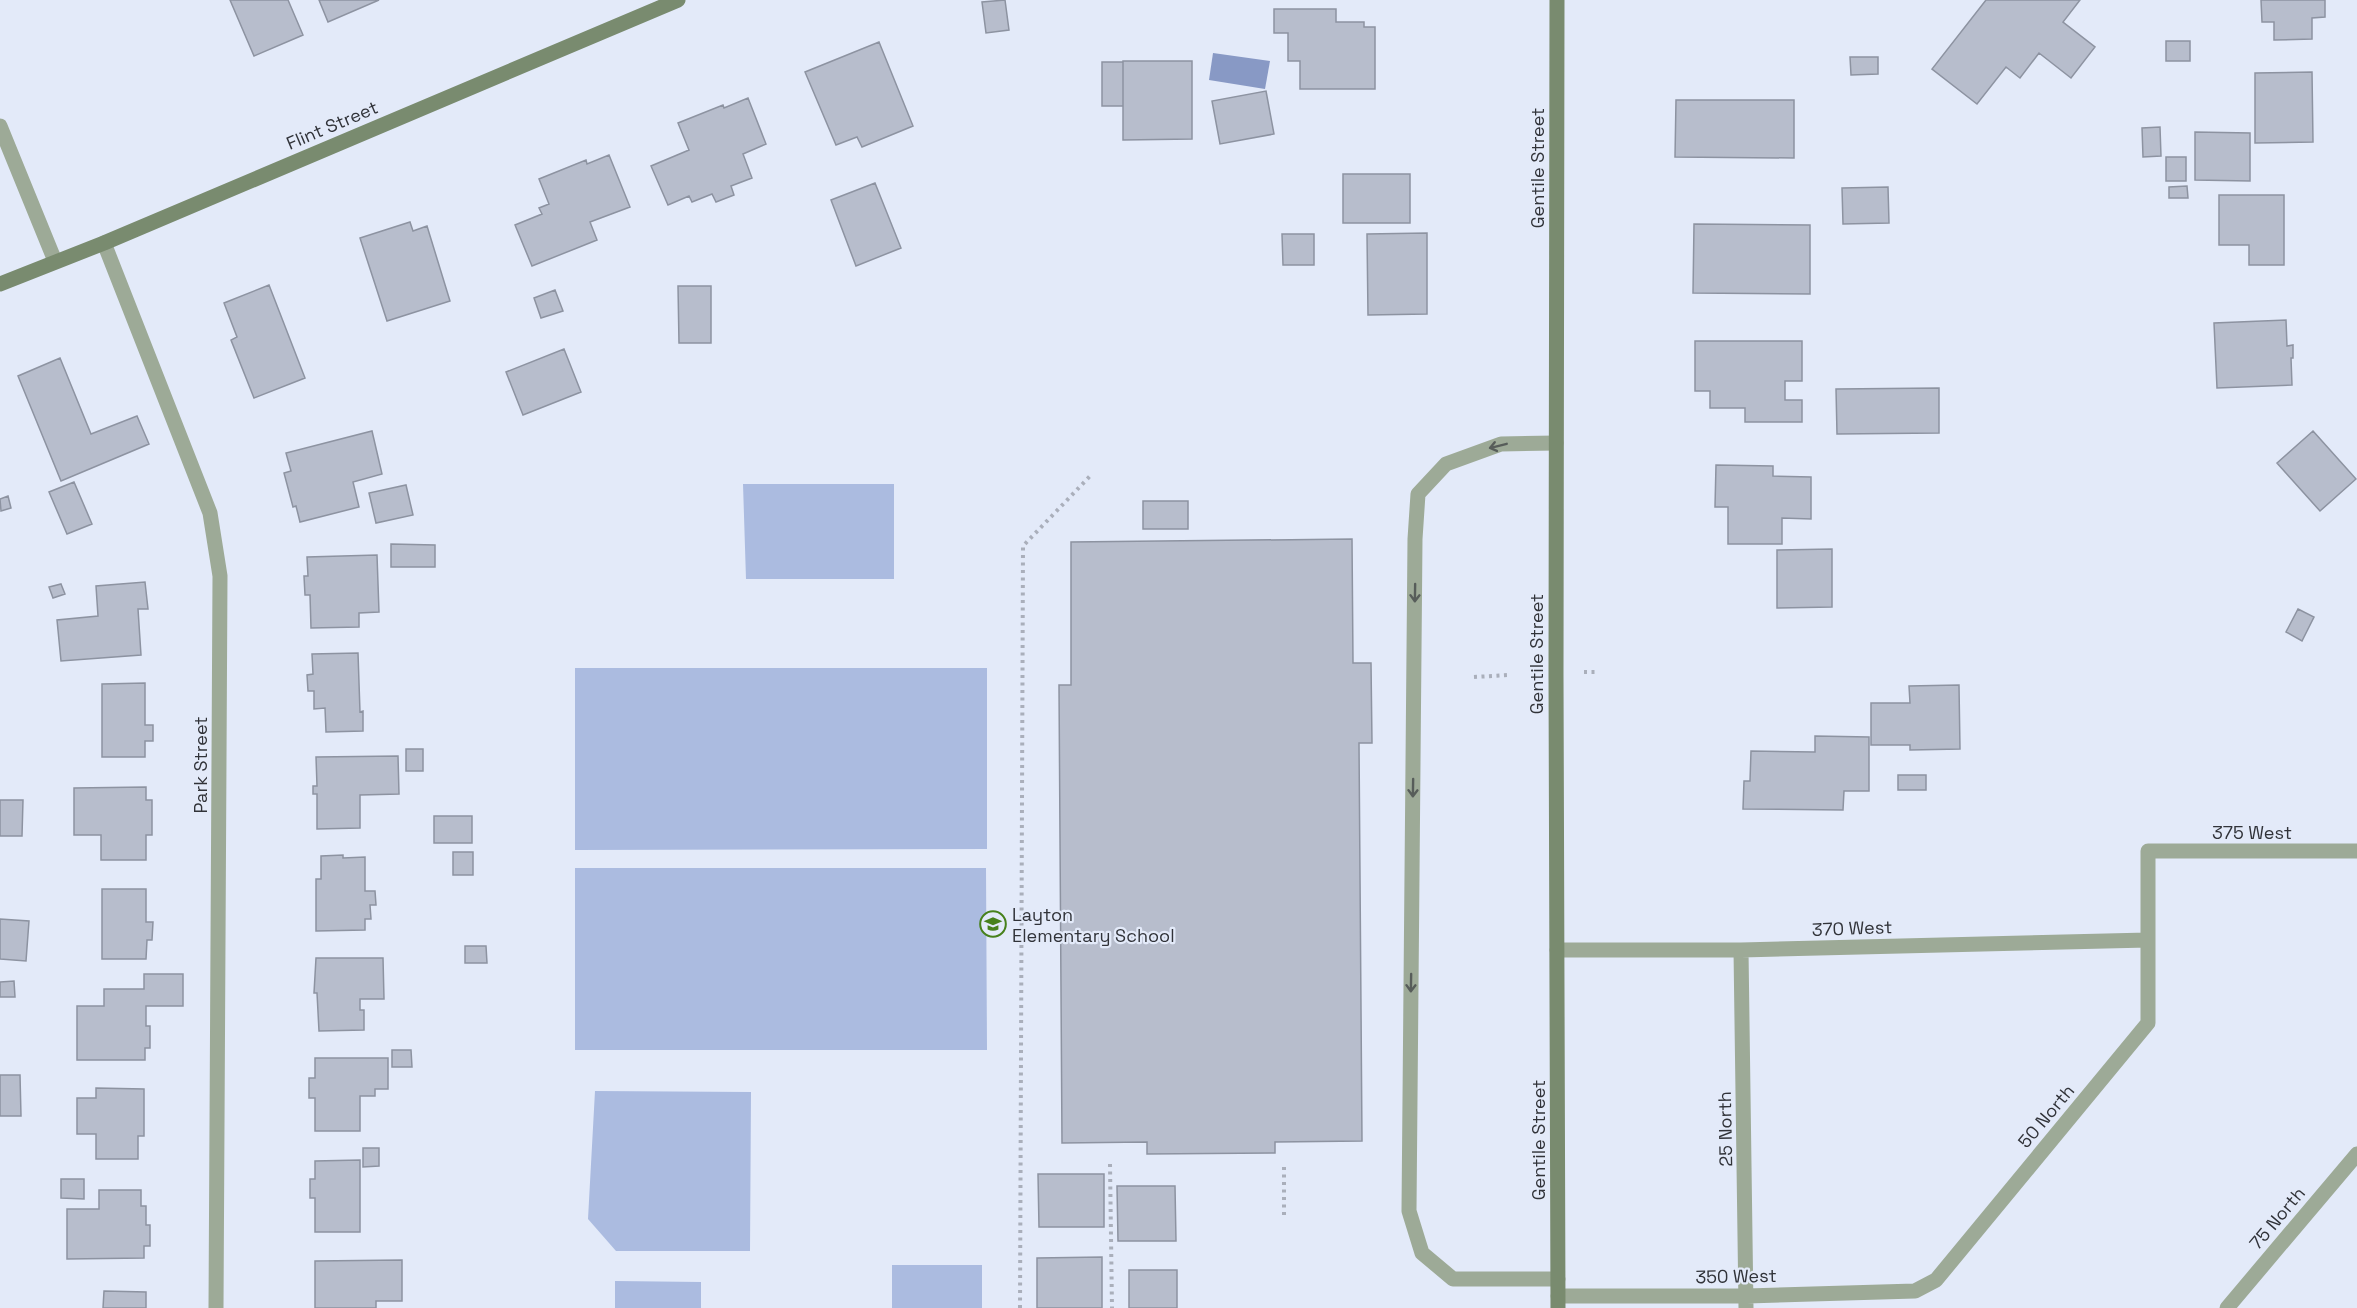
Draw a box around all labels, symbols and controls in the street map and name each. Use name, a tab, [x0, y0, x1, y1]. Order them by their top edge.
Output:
street label: Flint Street	[283, 95, 381, 155]
street label: Gentile Street	[1526, 108, 1549, 228]
one-way arrow	[1489, 440, 1508, 452]
one-way arrow	[1409, 582, 1421, 602]
street label: Gentile Street	[1525, 594, 1548, 714]
street label: Park Street	[189, 716, 212, 814]
one-way arrow	[1407, 777, 1419, 797]
street label: 375 West	[2212, 821, 2292, 844]
place label: Layton Elementary School	[1012, 903, 1175, 947]
school or university icon: Layton Elementary School	[978, 909, 1008, 939]
street label: 370 West	[1811, 915, 1893, 941]
one-way arrow	[1405, 972, 1417, 992]
street label: 50 North	[2013, 1079, 2079, 1153]
street label: Gentile Street	[1527, 1080, 1550, 1200]
street label: 25 North	[1713, 1091, 1737, 1167]
street label: 75 North	[2244, 1182, 2310, 1254]
street label: 350 West	[1695, 1264, 1777, 1288]

